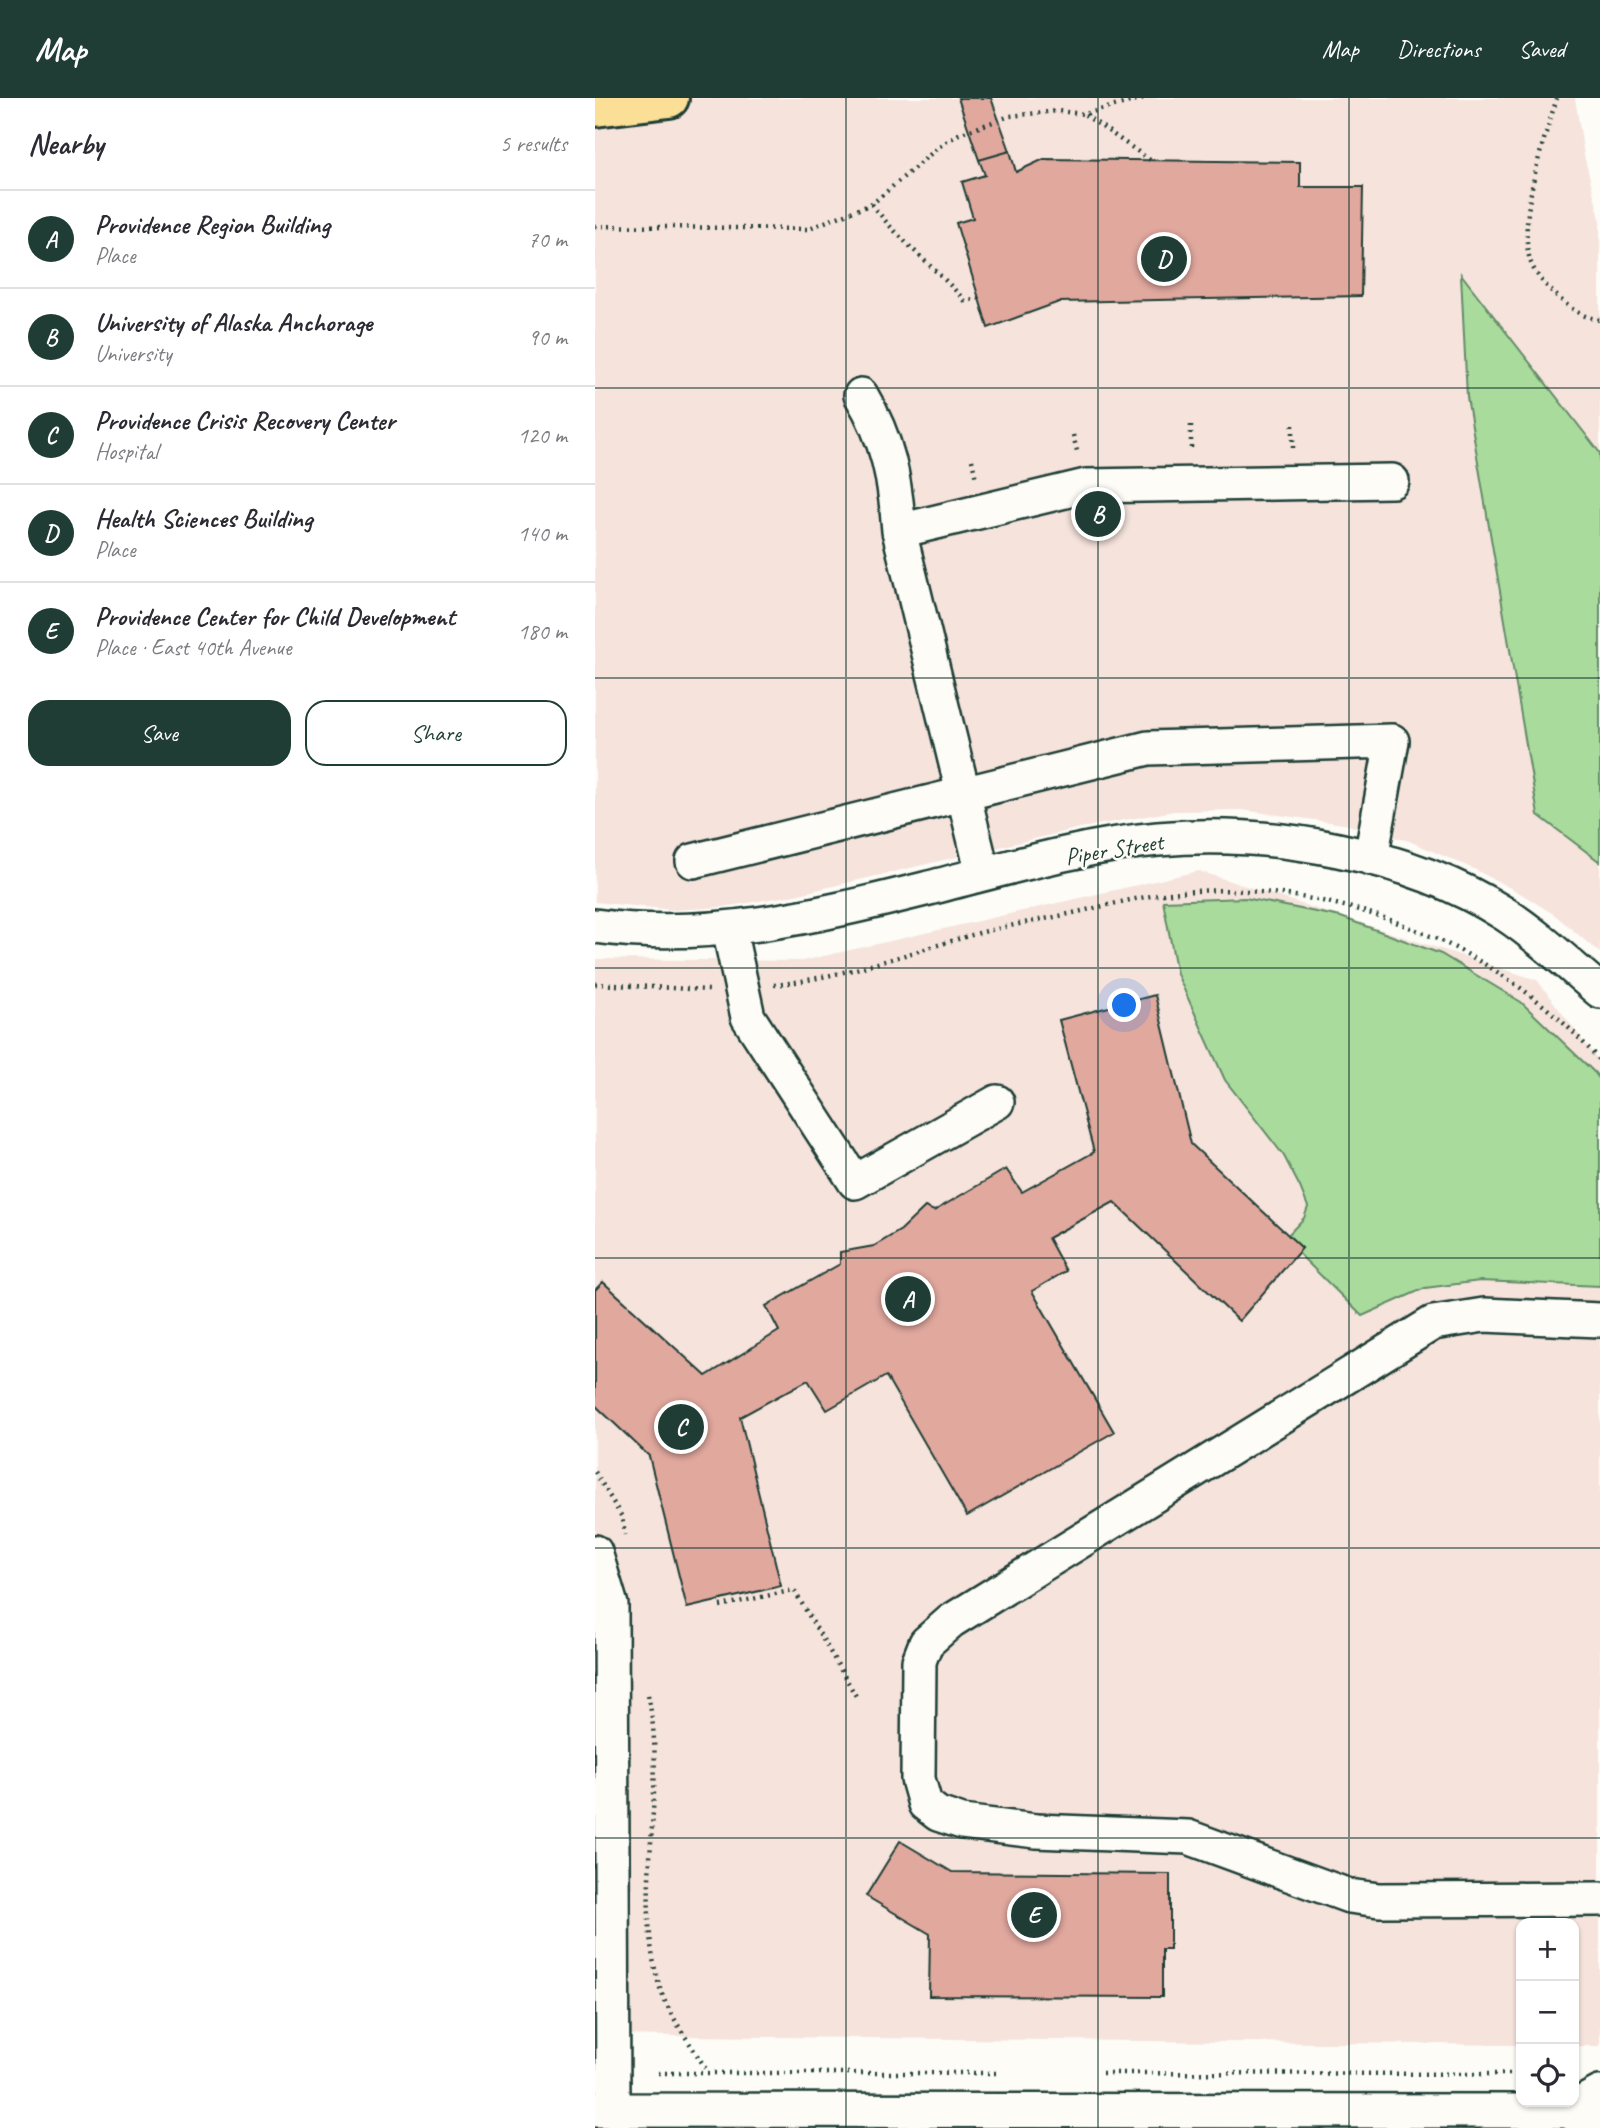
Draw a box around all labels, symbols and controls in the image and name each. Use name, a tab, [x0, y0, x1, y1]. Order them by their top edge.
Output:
text: Map	[35, 28, 86, 70]
text: Map	[1322, 34, 1359, 64]
text: Directions	[1397, 34, 1480, 64]
text: Saved	[1518, 34, 1565, 64]
text: Nearby	[28, 125, 104, 163]
text: 5 results	[500, 129, 567, 158]
text: Providence Region Building	[95, 208, 330, 241]
text: A	[45, 225, 57, 254]
text: 70 m	[528, 225, 567, 254]
pin: D	[1141, 233, 1187, 285]
text: Place	[95, 241, 135, 270]
text: University of Alaska Anchorage	[95, 306, 372, 339]
text: B	[45, 323, 57, 352]
text: 90 m	[528, 323, 567, 352]
text: University	[95, 339, 172, 368]
text: Providence Crisis Recovery Center	[95, 404, 395, 437]
text: C	[46, 421, 56, 450]
text: 120 m	[518, 421, 567, 450]
text: Hospital	[95, 437, 158, 466]
pin: B	[1075, 488, 1121, 540]
text: Health Sciences Building	[95, 502, 312, 535]
text: D	[44, 519, 58, 548]
text: 140 m	[518, 519, 567, 548]
text: Place	[95, 535, 135, 564]
text: Providence Center for Child Development	[95, 600, 455, 633]
text: E	[45, 617, 57, 646]
text: 180 m	[518, 617, 567, 646]
text: Place · East 40th Avenue	[95, 633, 291, 662]
button: Save	[28, 700, 291, 766]
button: Share	[305, 700, 567, 766]
street label: Piper Street	[1063, 826, 1167, 872]
your location	[1107, 988, 1141, 1022]
pin: A	[885, 1273, 931, 1325]
pin: C	[658, 1401, 704, 1453]
pin: E	[1011, 1889, 1057, 1941]
map controls	[1516, 1918, 1579, 2107]
button: +	[1516, 1918, 1579, 1981]
button: −	[1516, 1981, 1579, 2044]
button: locate	[1516, 2044, 1579, 2107]

